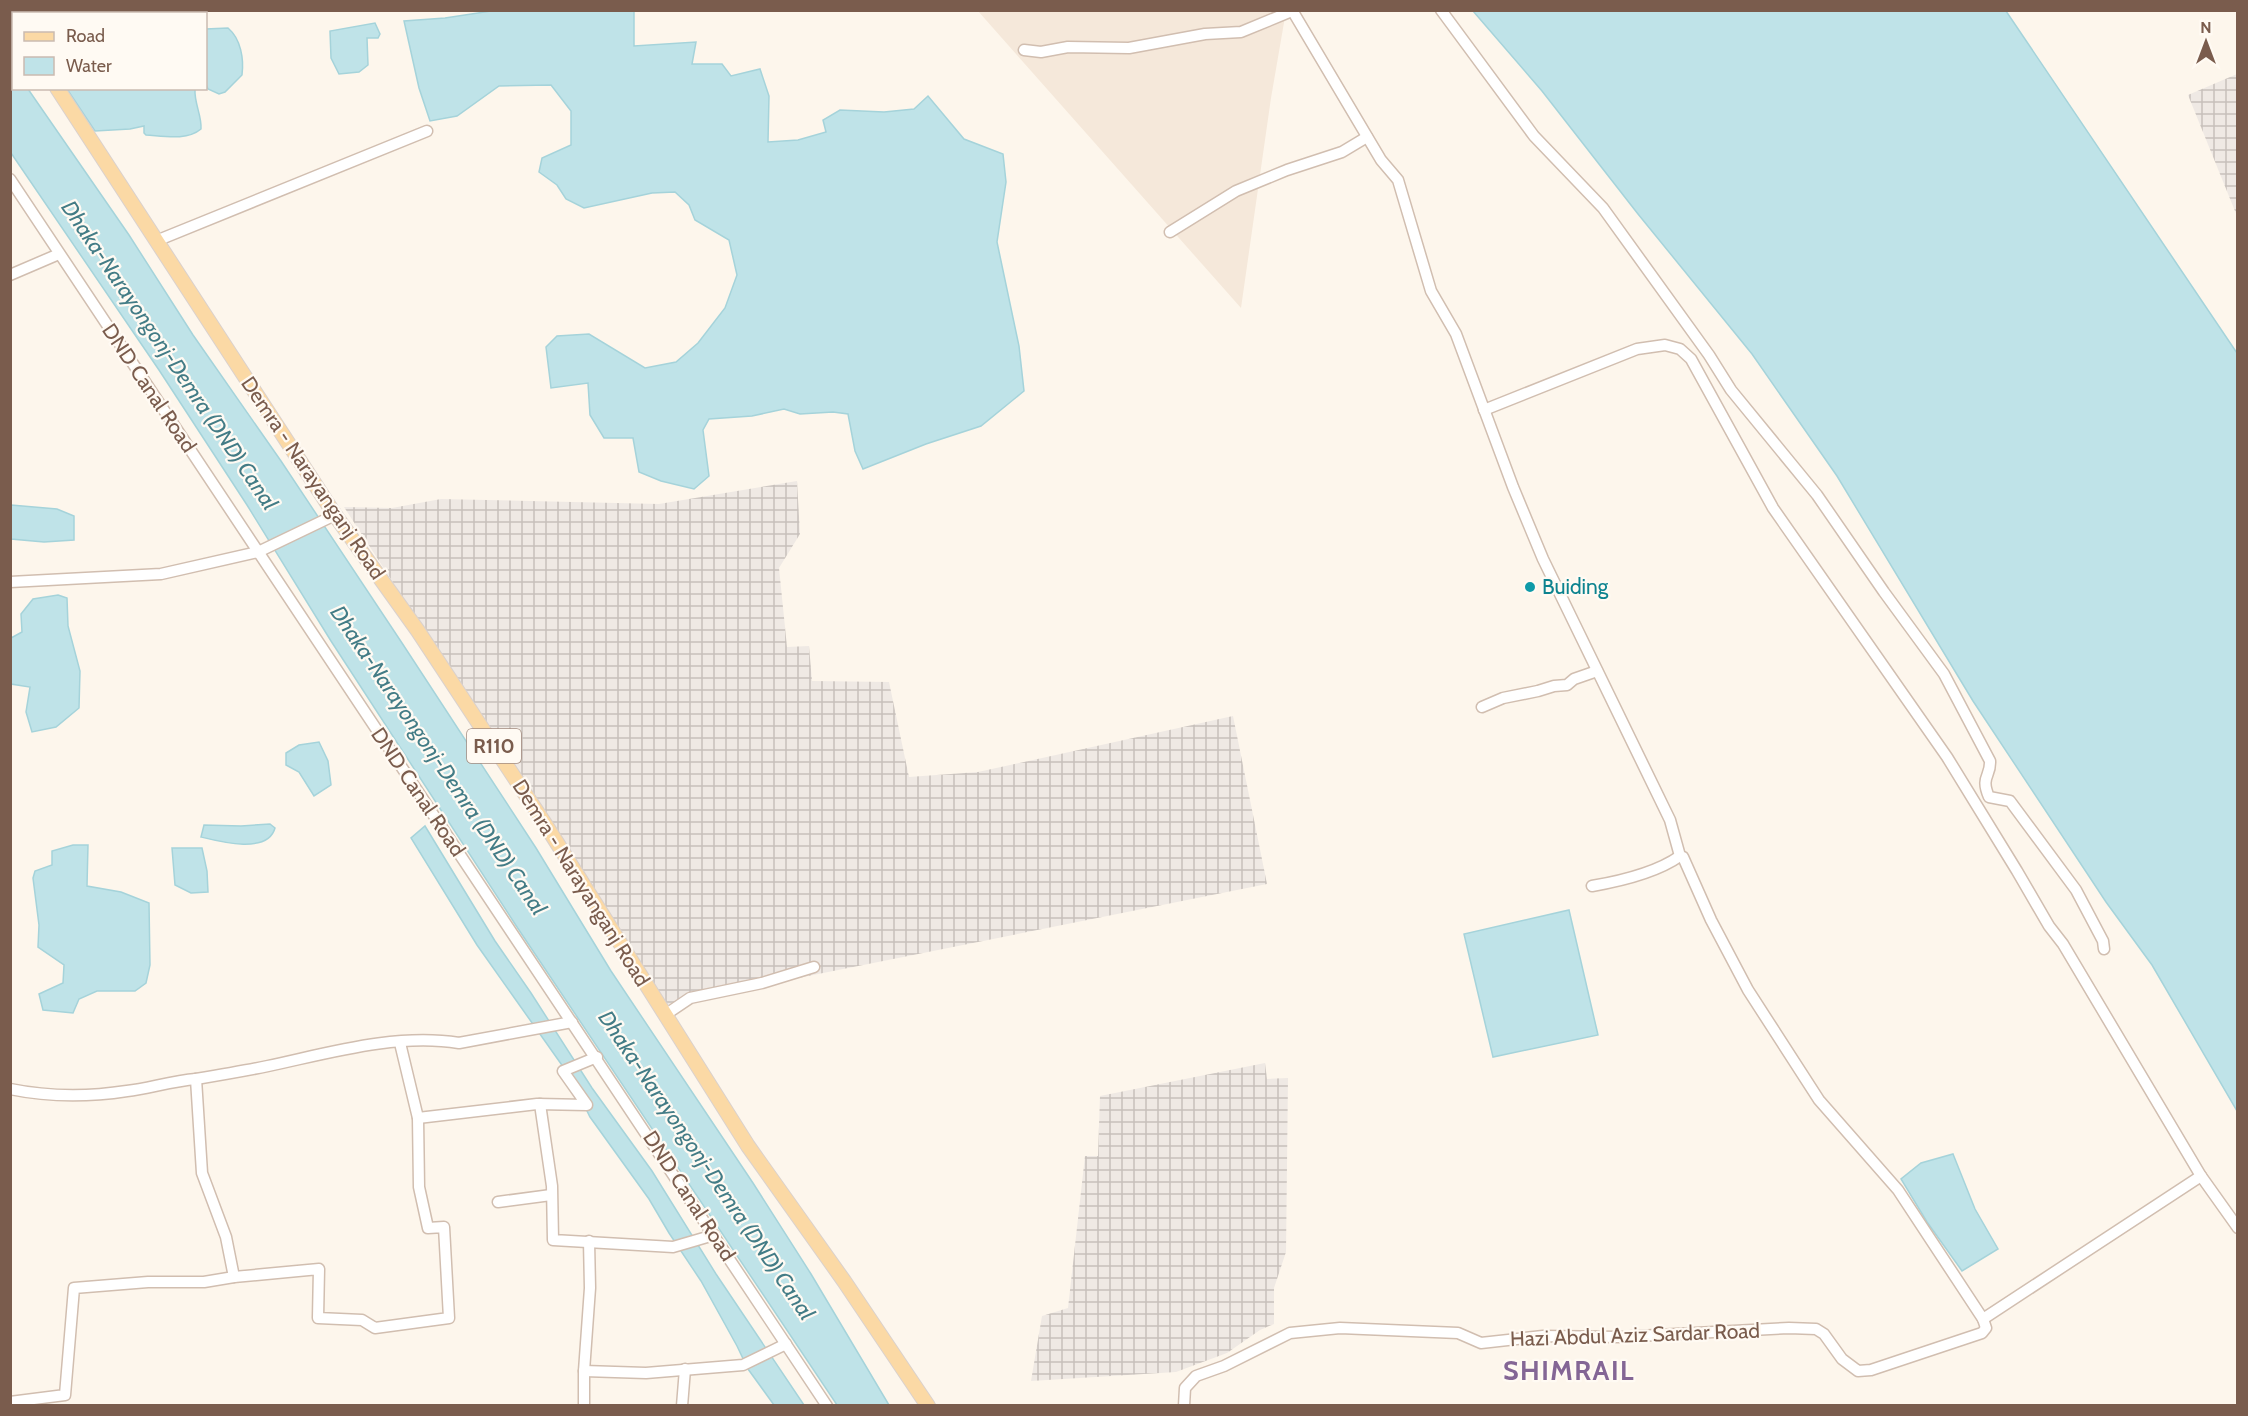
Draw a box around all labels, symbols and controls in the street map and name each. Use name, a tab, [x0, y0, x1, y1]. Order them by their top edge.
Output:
legend	[12, 12, 207, 90]
north arrow	[2176, 12, 2236, 72]
text: N	[2200, 18, 2212, 37]
text: Road	[66, 25, 105, 47]
text: Water	[66, 55, 112, 77]
water label: Dhaka-Narayongonj-Demra (DND) Canal	[56, 195, 284, 516]
street label: DND Canal Road	[97, 319, 202, 457]
street label: Demra - Narayanganj Road	[235, 372, 391, 584]
place label: Buiding	[1542, 574, 1609, 599]
marker: Buiding	[1523, 580, 1537, 594]
water label: Dhaka-Narayongonj-Demra (DND) Canal	[325, 600, 553, 921]
street label: DND Canal Road	[366, 723, 471, 861]
road number: R110	[467, 729, 521, 763]
street label: Demra - Narayanganj Road	[507, 775, 655, 991]
water label: Dhaka-Narayongonj-Demra (DND) Canal	[593, 1005, 821, 1326]
street label: DND Canal Road	[638, 1126, 741, 1265]
street label: Hazi Abdul Aziz Sardar Road	[1510, 1318, 1760, 1351]
district label: SHIMRAIL	[1503, 1354, 1635, 1387]

